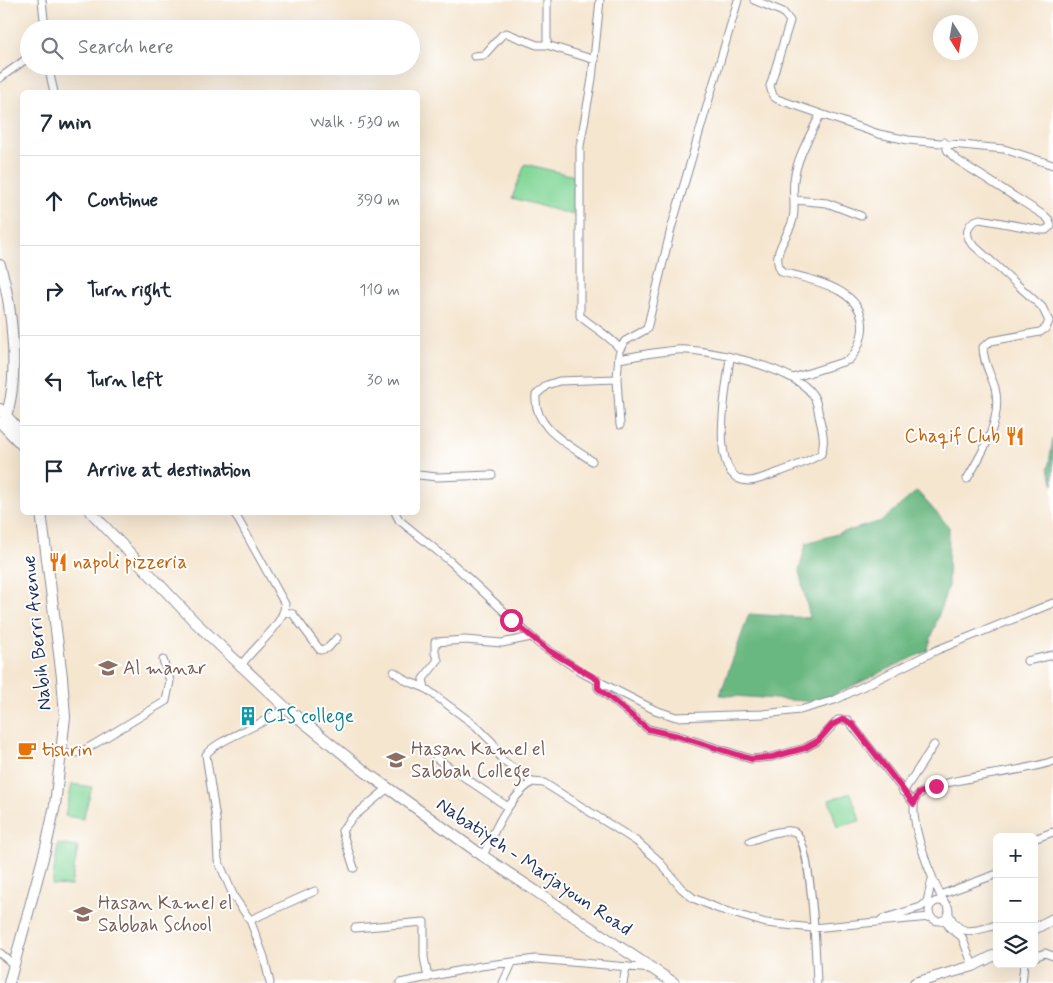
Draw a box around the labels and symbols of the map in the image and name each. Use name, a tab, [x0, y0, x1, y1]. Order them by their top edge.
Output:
north arrow	[933, 15, 978, 60]
place label: Chaqif Club	[905, 424, 1000, 449]
restaurant icon: Chaqif Club	[1004, 425, 1026, 447]
place label: napoli pizzeria	[73, 550, 187, 575]
restaurant icon: napoli pizzeria	[47, 551, 69, 573]
street label: Nabih Berri Avenue	[16, 554, 58, 712]
route start	[500, 609, 523, 632]
place label: Al manar	[123, 656, 206, 681]
school or university icon: Al manar	[97, 657, 119, 679]
place label: CIS college	[263, 704, 354, 731]
building icon: CIS college	[237, 705, 259, 727]
place label: Hasan Kamel el Sabbah College	[411, 737, 545, 787]
place label: tishrin	[42, 738, 93, 763]
cafe icon: tishrin	[16, 739, 38, 761]
school or university icon: Hasan Kamel el Sabbah College	[385, 749, 407, 771]
route end	[925, 775, 948, 798]
street label: Nabatiyeh - Marjayoun Road	[431, 792, 637, 943]
place label: Hasan Kamel el Sabbah School	[98, 891, 232, 938]
school or university icon: Hasan Kamel el Sabbah School	[72, 903, 94, 925]

